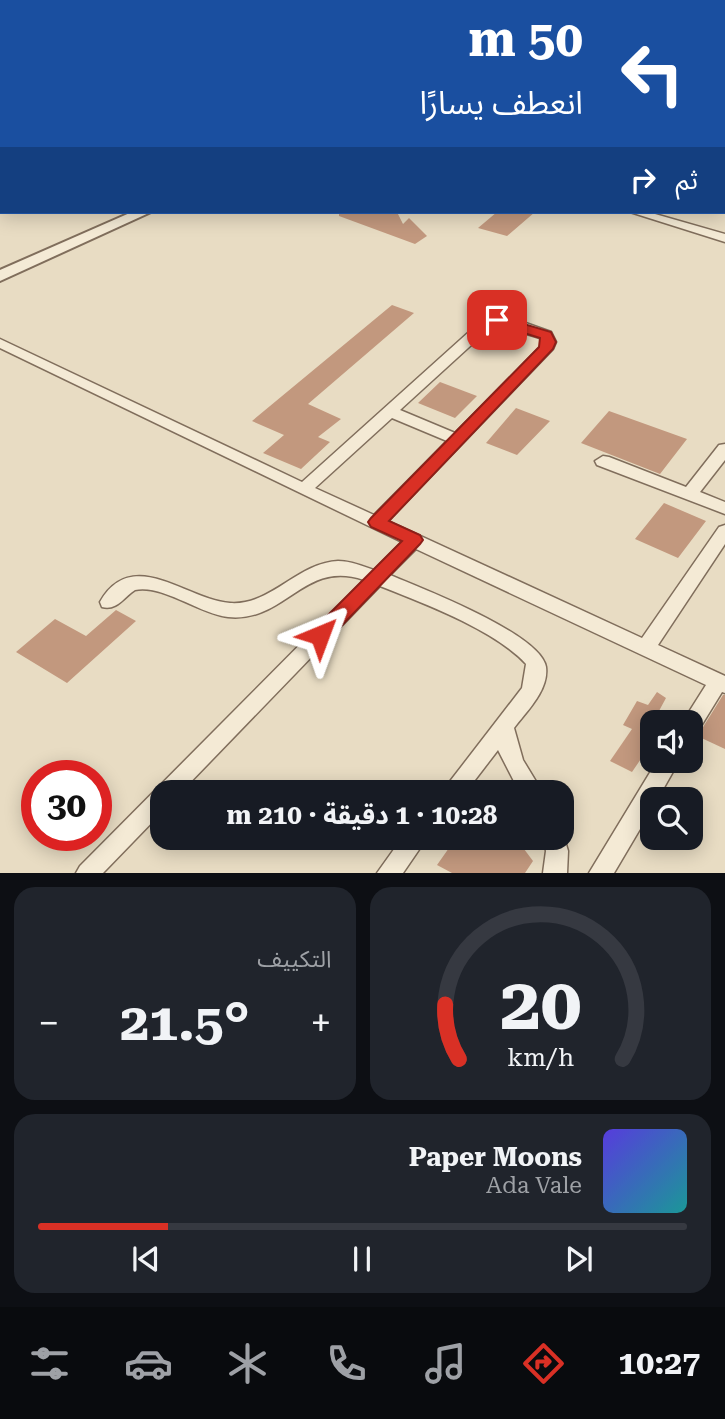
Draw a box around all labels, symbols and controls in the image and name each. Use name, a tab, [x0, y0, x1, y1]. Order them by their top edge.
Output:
text: 50 m	[468, 11, 583, 68]
icon: left	[607, 28, 698, 119]
text: انعطف يسارًا	[420, 84, 583, 122]
icon: right	[624, 161, 662, 199]
text: ثم	[676, 165, 698, 195]
pin	[467, 290, 527, 350]
icon: arrive	[478, 301, 516, 339]
position arrow	[283, 598, 357, 672]
map controls	[640, 710, 703, 850]
button: sound	[640, 710, 703, 773]
speed limit sign: 30	[21, 760, 112, 851]
button: search	[640, 787, 703, 850]
text: 10:28 · 1 دقيقة · 210 m	[227, 800, 497, 830]
text: التكييف	[257, 946, 332, 973]
text: 20	[499, 963, 581, 1048]
text: 21.5°	[120, 992, 250, 1053]
text: −	[38, 1001, 59, 1045]
text: +	[310, 1001, 332, 1045]
text: km/h	[507, 1043, 574, 1072]
text: Paper Moons	[409, 1142, 582, 1172]
text: Ada Vale	[486, 1172, 582, 1199]
icon: previous	[127, 1240, 165, 1278]
icon: pause	[343, 1240, 381, 1278]
icon: next	[560, 1240, 598, 1278]
icon: filters	[25, 1339, 74, 1388]
icon: car	[124, 1339, 173, 1388]
icon: climate	[223, 1339, 272, 1388]
icon: phone	[322, 1339, 371, 1388]
icon: music	[421, 1339, 470, 1388]
icon: directions	[519, 1339, 568, 1388]
text: 10:27	[618, 1344, 700, 1382]

